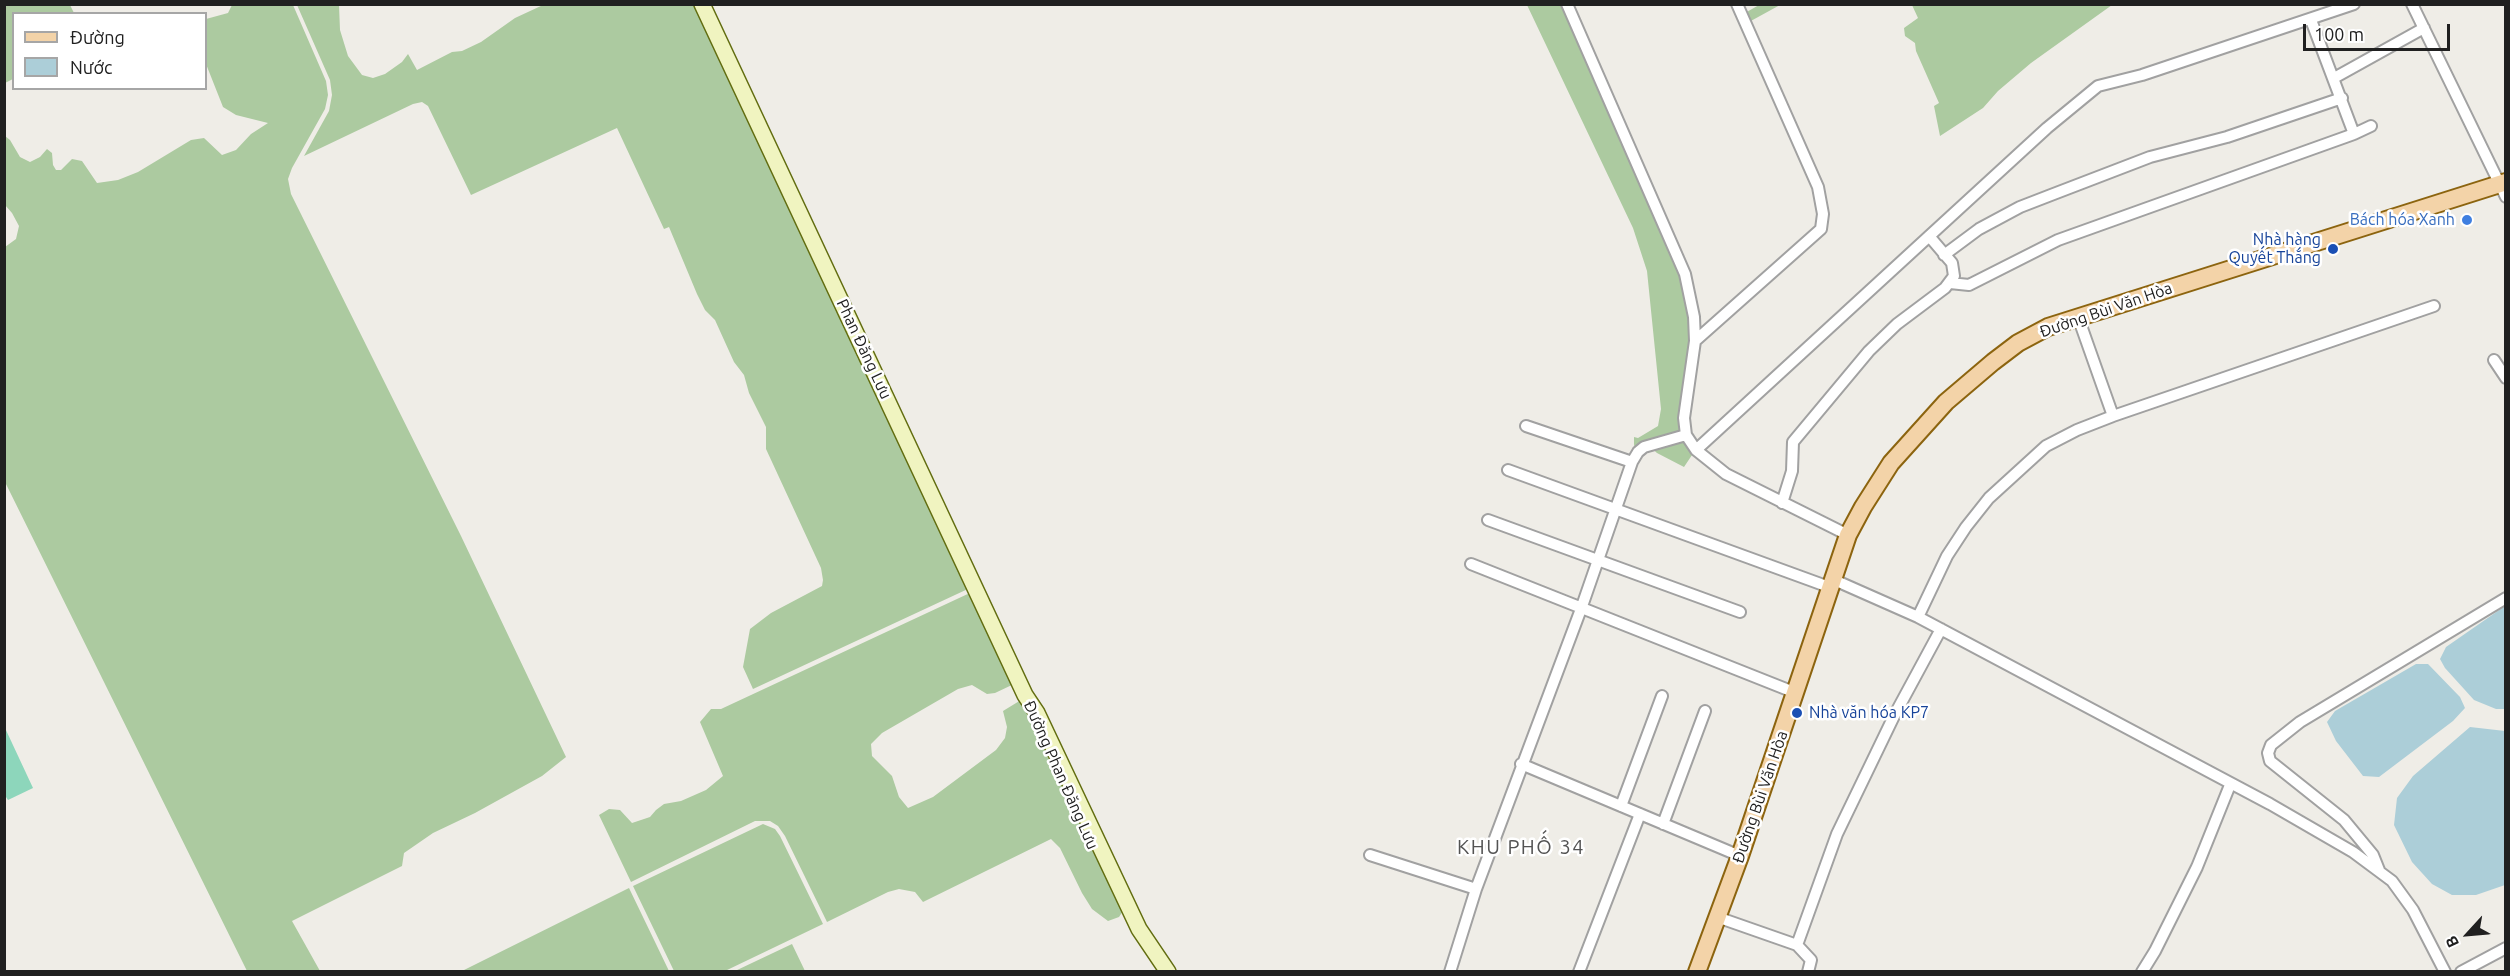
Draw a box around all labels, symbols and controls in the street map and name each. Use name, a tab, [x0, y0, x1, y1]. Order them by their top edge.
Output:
legend	[12, 12, 207, 90]
scale bar	[2306, 12, 2453, 50]
text: 100 m	[2314, 24, 2364, 44]
text: Đường	[70, 27, 125, 47]
text: Nước	[70, 57, 112, 77]
place label: Bách hóa Xanh	[2350, 210, 2455, 230]
marker: Bách hóa Xanh	[2460, 213, 2474, 227]
place label: Nhà hàng Quyết Thắng	[2228, 230, 2321, 268]
marker: Nhà hàng Quyết Thắng	[2326, 242, 2340, 256]
street label: Đường Bùi Văn Hòa	[2037, 278, 2175, 342]
street label: Phan Đăng Lưu	[832, 296, 896, 402]
street label: Đường Phan Đăng Lưu	[1020, 698, 1102, 852]
place label: Nhà văn hóa KP7	[1809, 703, 1929, 723]
marker: Nhà văn hóa KP7	[1790, 706, 1804, 720]
street label: Đường Bùi Văn Hòa	[1728, 728, 1792, 866]
district label: KHU PHỐ 34	[1457, 835, 1585, 859]
north arrow	[2438, 904, 2498, 964]
text: B	[2441, 933, 2462, 951]

